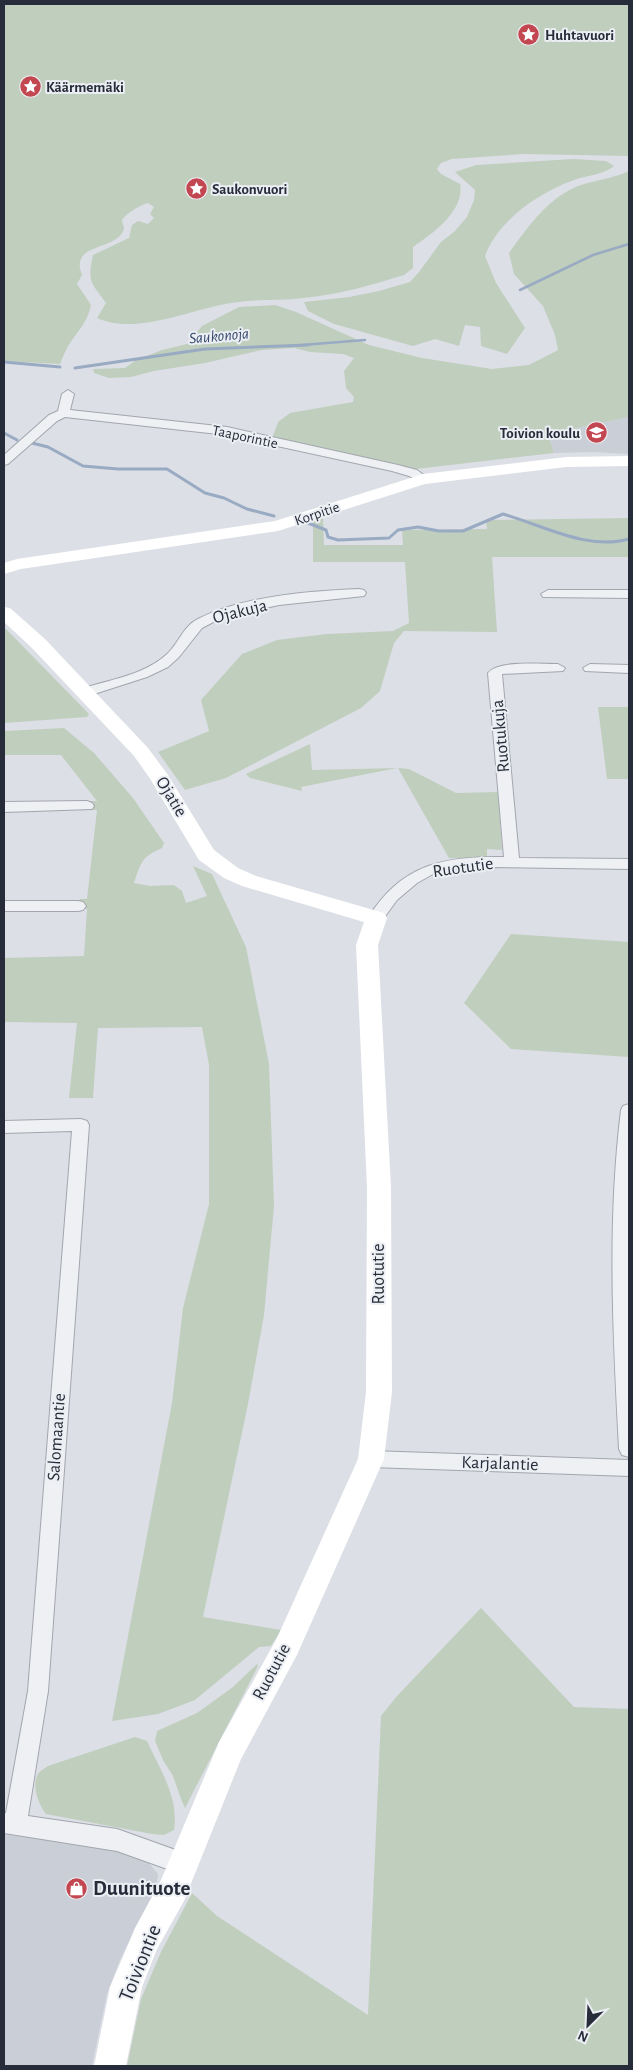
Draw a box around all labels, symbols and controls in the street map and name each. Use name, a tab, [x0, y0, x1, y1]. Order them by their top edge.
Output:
place icon: Huhtavuori	[517, 23, 541, 47]
place label: Huhtavuori	[545, 28, 614, 43]
place icon: Käärmemäki	[18, 75, 42, 99]
place label: Käärmemäki	[46, 80, 124, 95]
place icon: Saukonvuori	[184, 177, 208, 201]
place label: Saukonvuori	[212, 182, 287, 197]
water label: Saukonoja	[188, 325, 250, 348]
school or university icon: Toivion koulu	[584, 421, 608, 445]
street label: Taaporintie	[211, 423, 279, 451]
place label: Toivion koulu	[500, 426, 580, 441]
street label: Korpitie	[293, 499, 342, 529]
street label: Ojakuja	[211, 597, 269, 627]
street label: Ruotukuja	[489, 699, 513, 773]
street label: Ojatie	[152, 774, 190, 820]
street label: Ruotutie	[432, 855, 494, 881]
street label: Ruotutie	[370, 1244, 388, 1304]
street label: Salomaantie	[45, 1392, 69, 1482]
street label: Karjalantie	[461, 1454, 539, 1474]
street label: Ruotutie	[250, 1641, 294, 1703]
shop icon: Duunituote	[65, 1876, 89, 1900]
place label: Duunituote	[93, 1878, 191, 1899]
street label: Toiviontie	[115, 1922, 165, 2004]
north arrow	[563, 2000, 613, 2050]
text: N	[576, 2028, 590, 2044]

